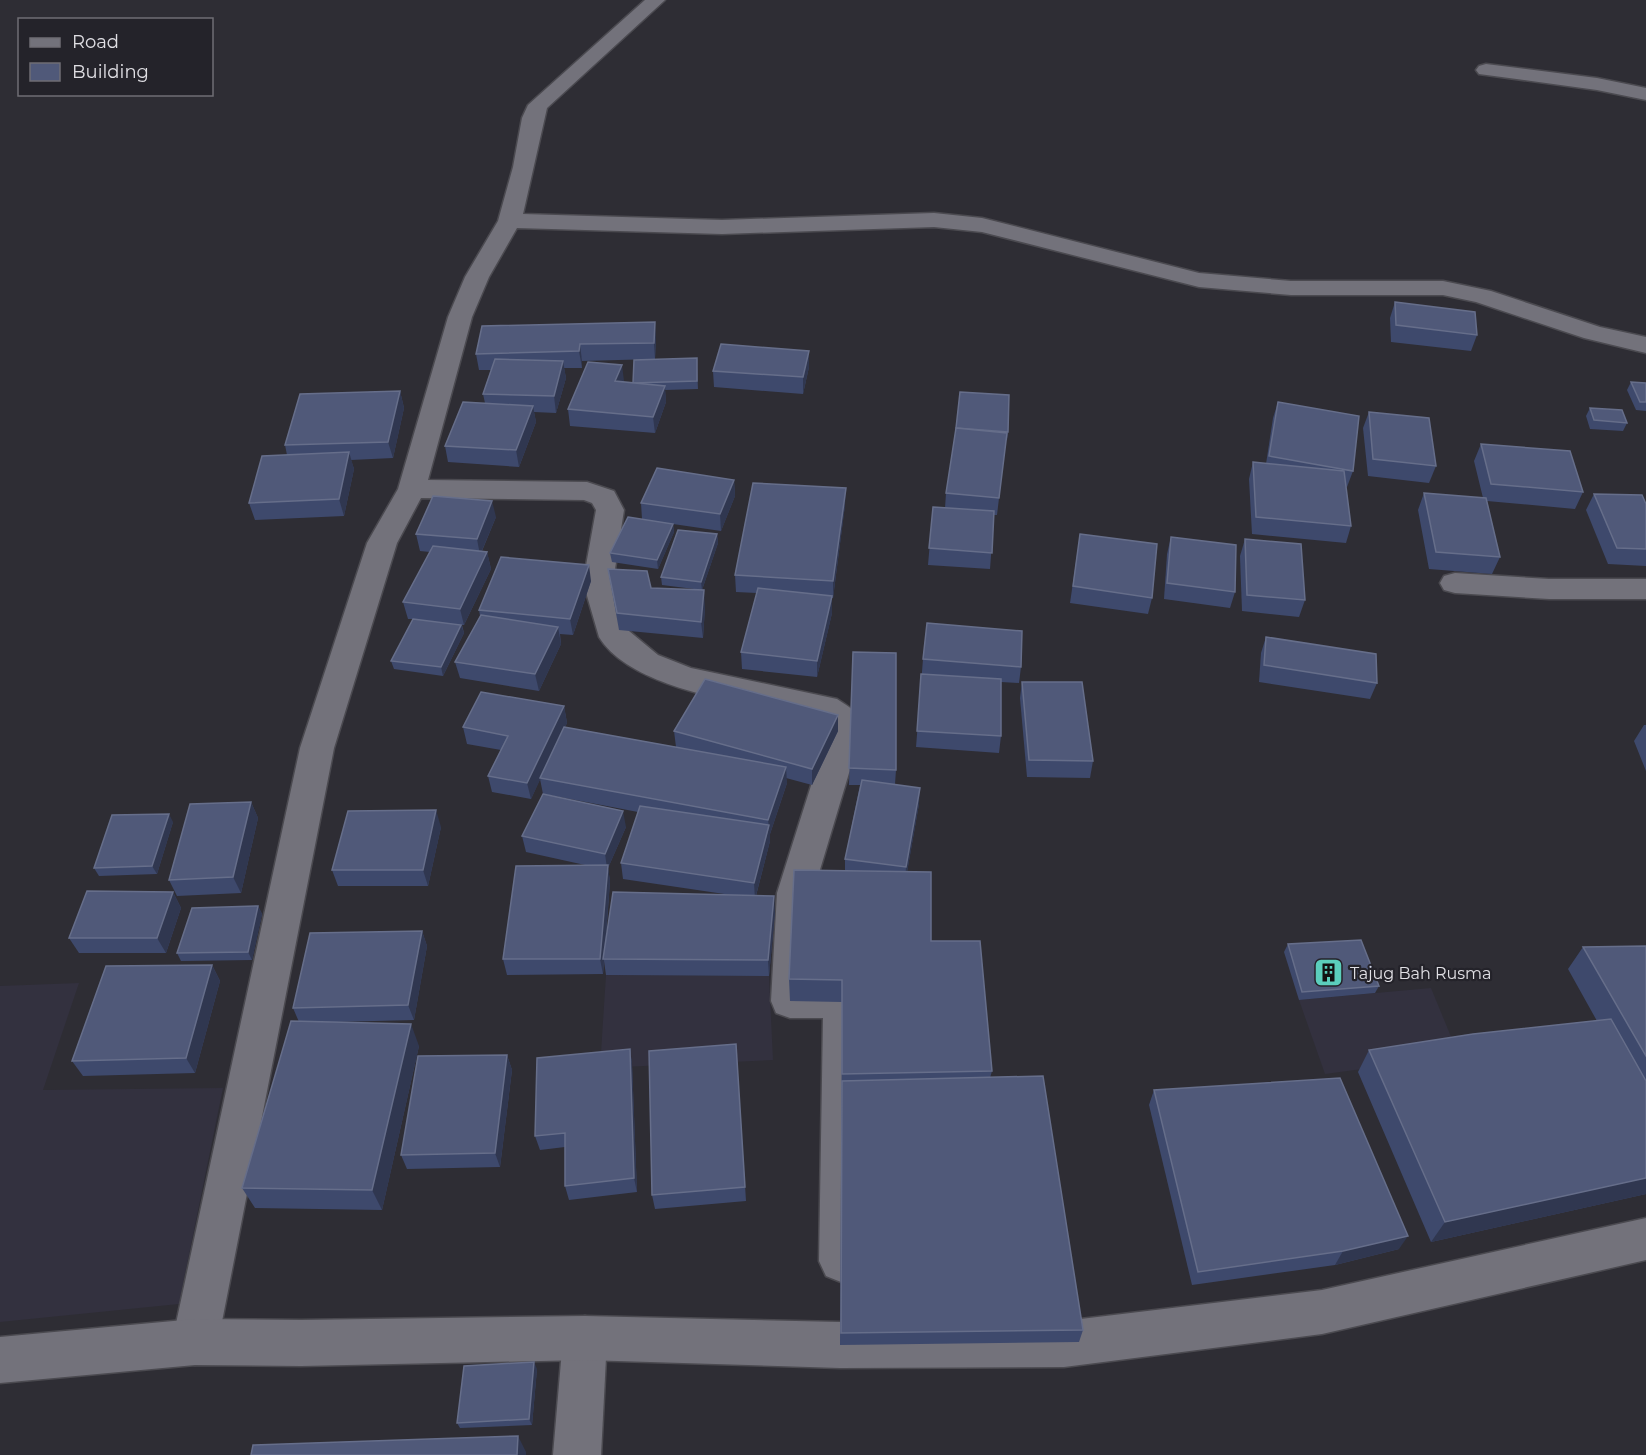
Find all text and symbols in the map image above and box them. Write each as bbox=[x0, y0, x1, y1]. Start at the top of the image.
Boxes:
legend bbox=[18, 18, 213, 96]
text: Road bbox=[72, 31, 119, 53]
text: Building bbox=[72, 61, 149, 83]
building icon: Tajug Bah Rusma bbox=[1313, 957, 1345, 989]
place label: Tajug Bah Rusma bbox=[1350, 964, 1492, 983]

